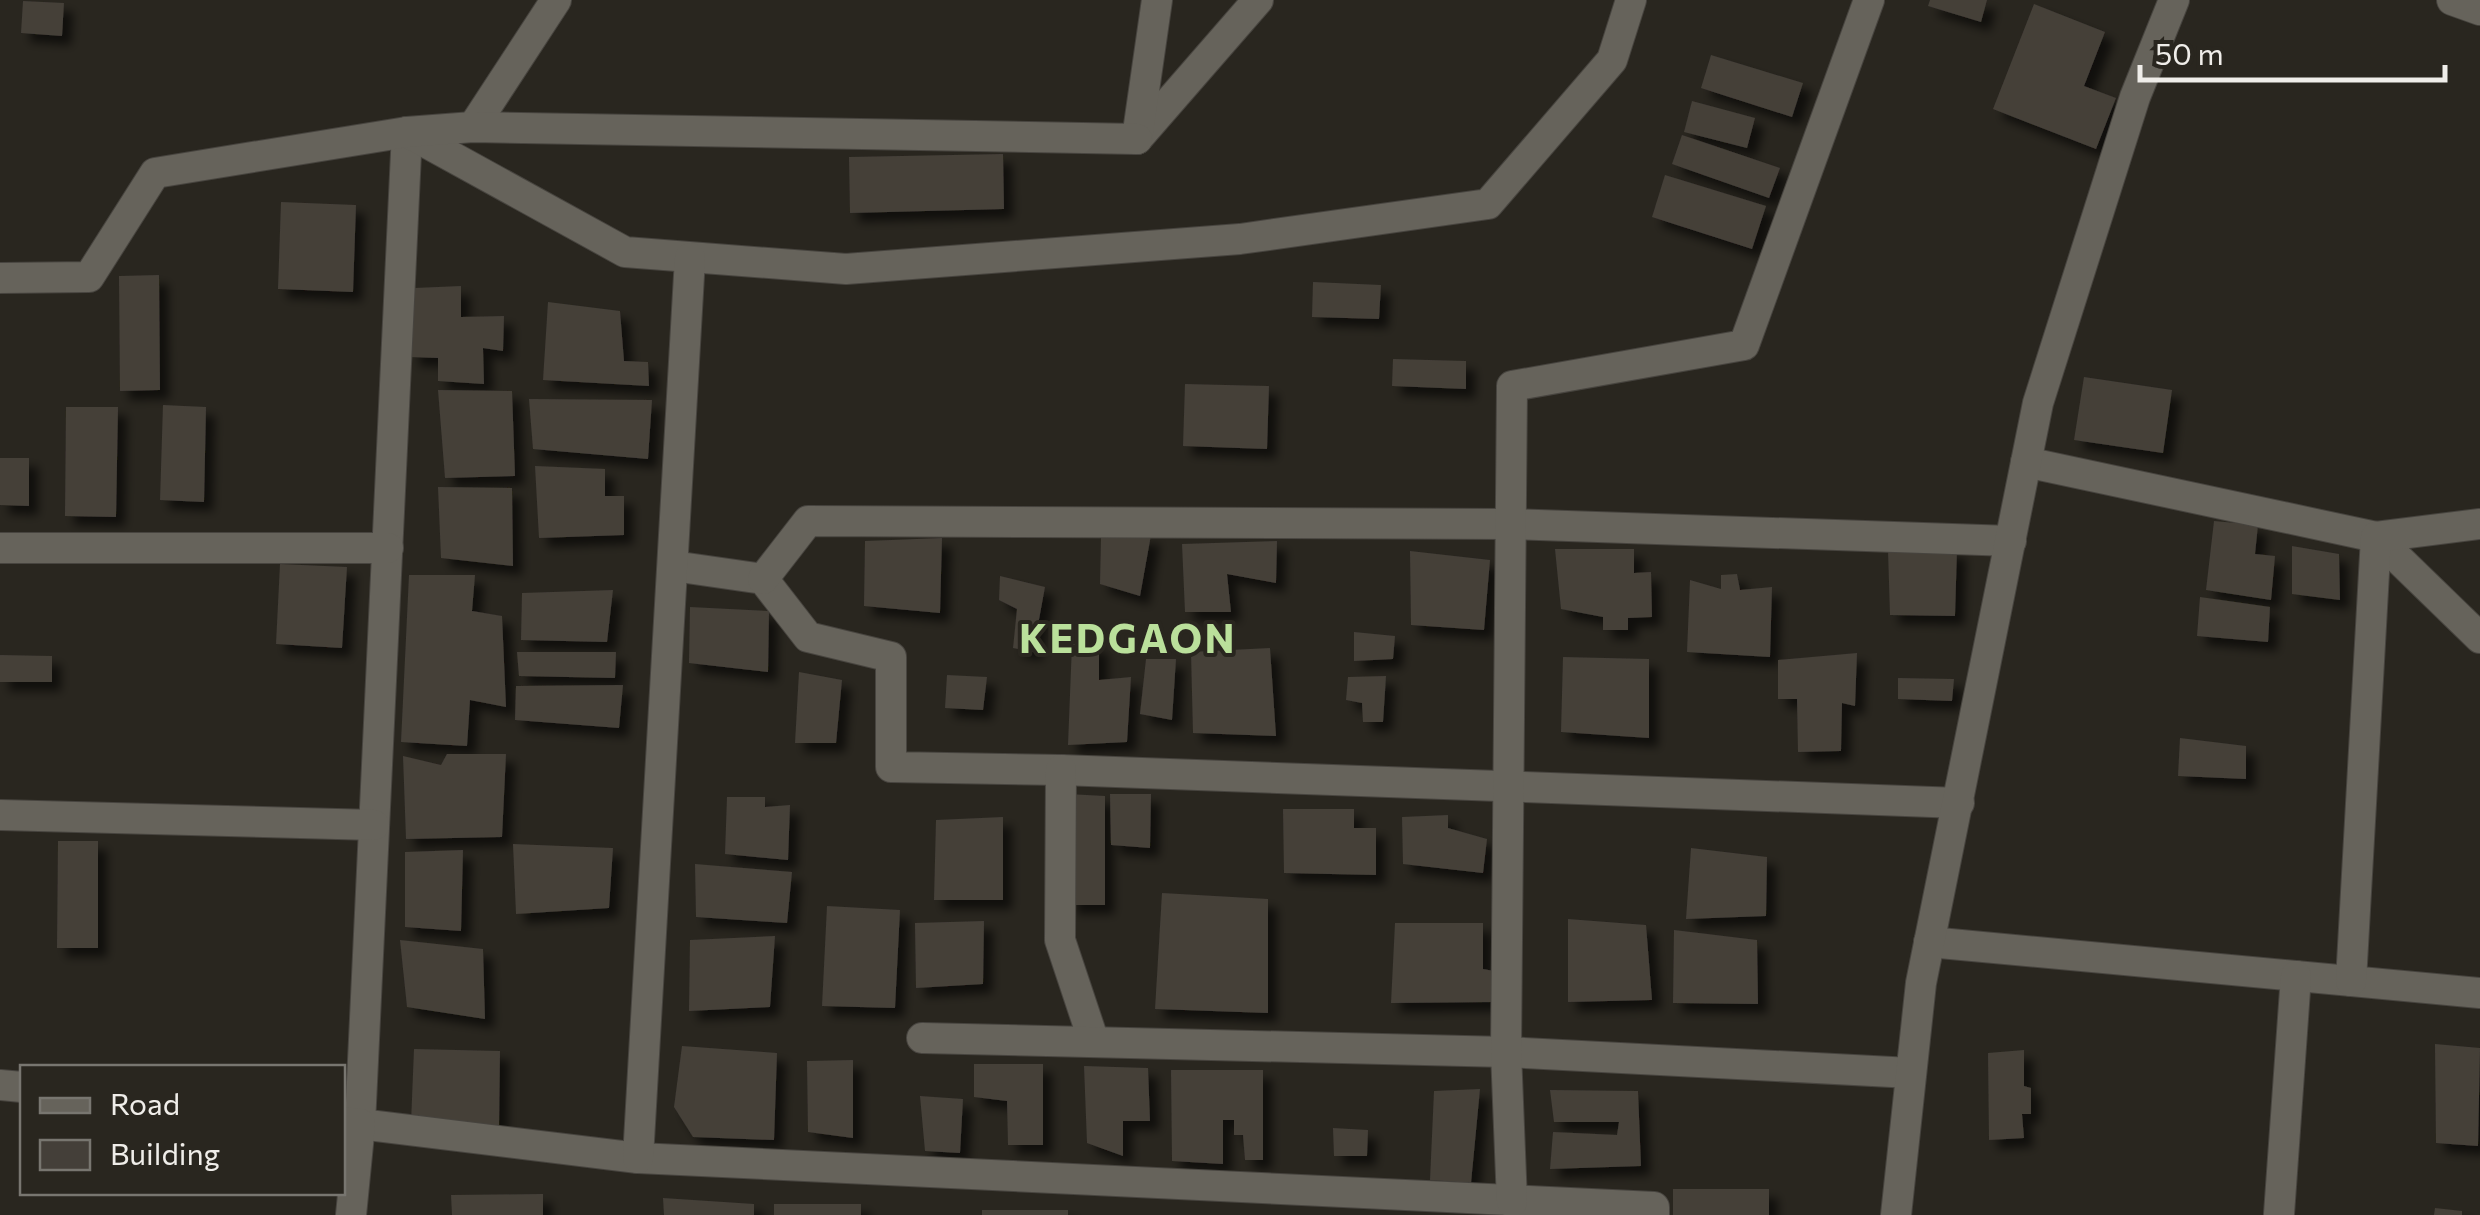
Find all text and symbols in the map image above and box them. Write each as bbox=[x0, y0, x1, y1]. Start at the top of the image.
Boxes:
scale bar bbox=[2140, 20, 2445, 82]
text: 50 m bbox=[2155, 34, 2224, 71]
district label: KEDGAON bbox=[1019, 612, 1237, 661]
legend bbox=[20, 1065, 345, 1195]
text: Road bbox=[110, 1084, 180, 1121]
text: Building bbox=[110, 1134, 220, 1171]

